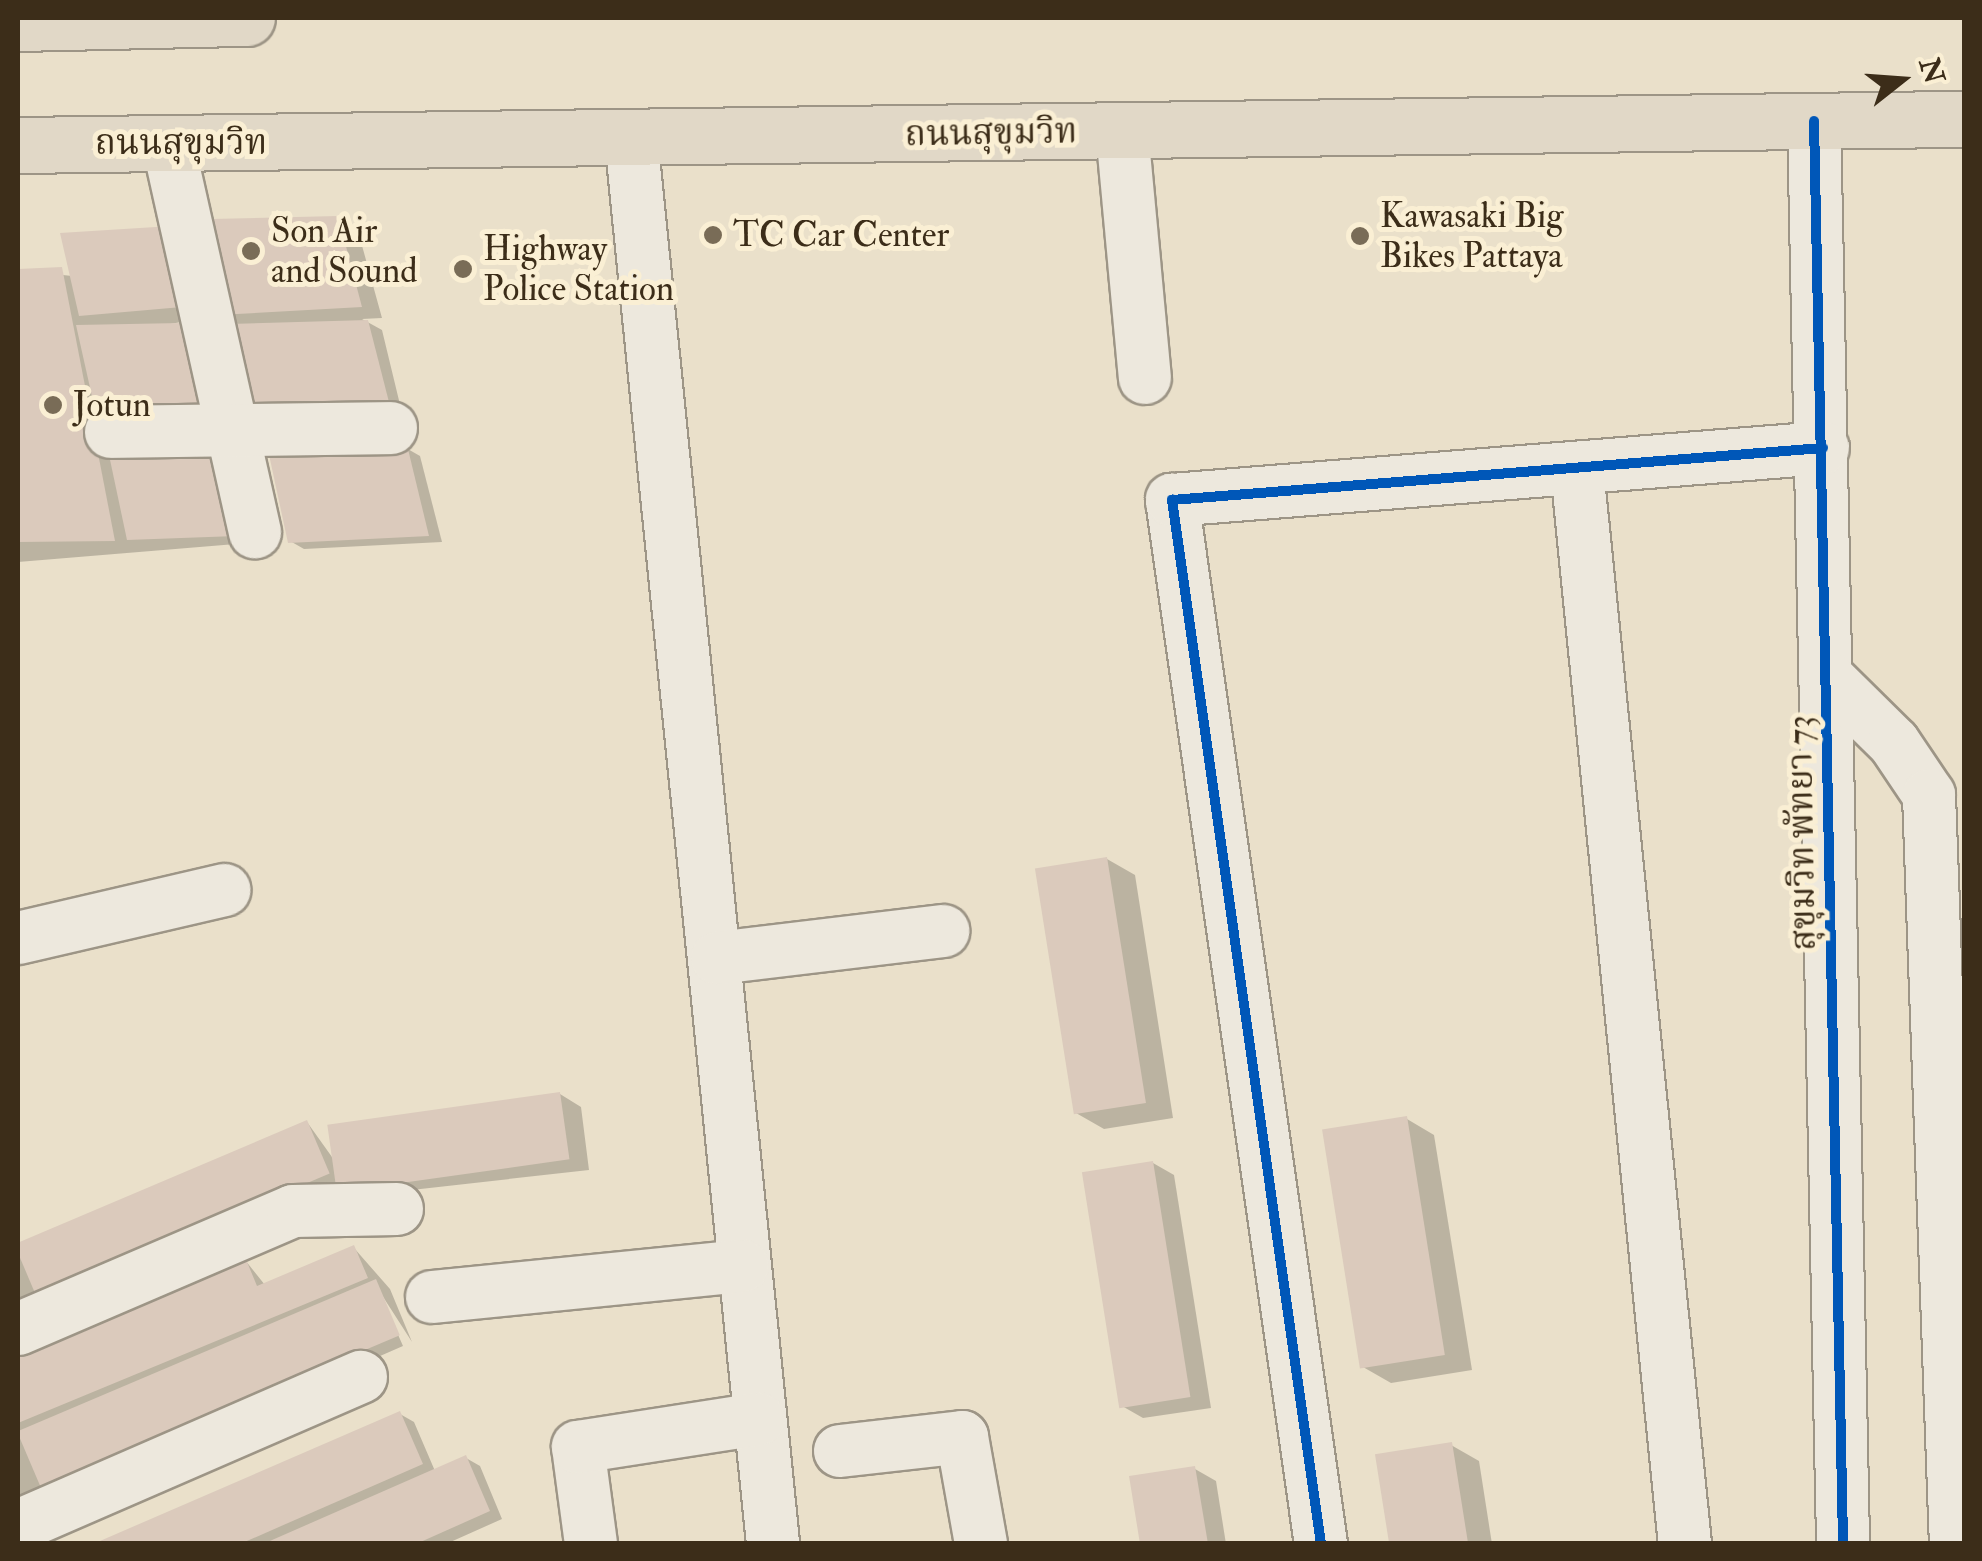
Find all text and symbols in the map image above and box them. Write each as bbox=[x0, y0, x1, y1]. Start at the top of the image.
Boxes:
north arrow bbox=[1852, 30, 1952, 130]
text: N bbox=[1911, 54, 1952, 88]
street label: ถนนสุขุมวิท bbox=[904, 110, 1078, 156]
street label: ถนนสุขุมวิท bbox=[95, 122, 267, 164]
place label: Kawasaki Big Bikes Pattaya bbox=[1380, 195, 1563, 277]
place label: Son Air and Sound bbox=[271, 210, 418, 292]
place label: TC Car Center bbox=[733, 214, 949, 256]
marker: TC Car Center bbox=[702, 224, 724, 246]
marker: Kawasaki Big Bikes Pattaya bbox=[1349, 225, 1371, 247]
place label: Highway Police Station bbox=[483, 228, 674, 310]
marker: Son Air and Sound bbox=[240, 240, 262, 262]
marker: Highway Police Station bbox=[452, 258, 474, 280]
place label: Jotun bbox=[73, 384, 151, 426]
marker: Jotun bbox=[42, 394, 64, 416]
street label: สุขุมวิท พัทยา 73 bbox=[1779, 715, 1825, 951]

